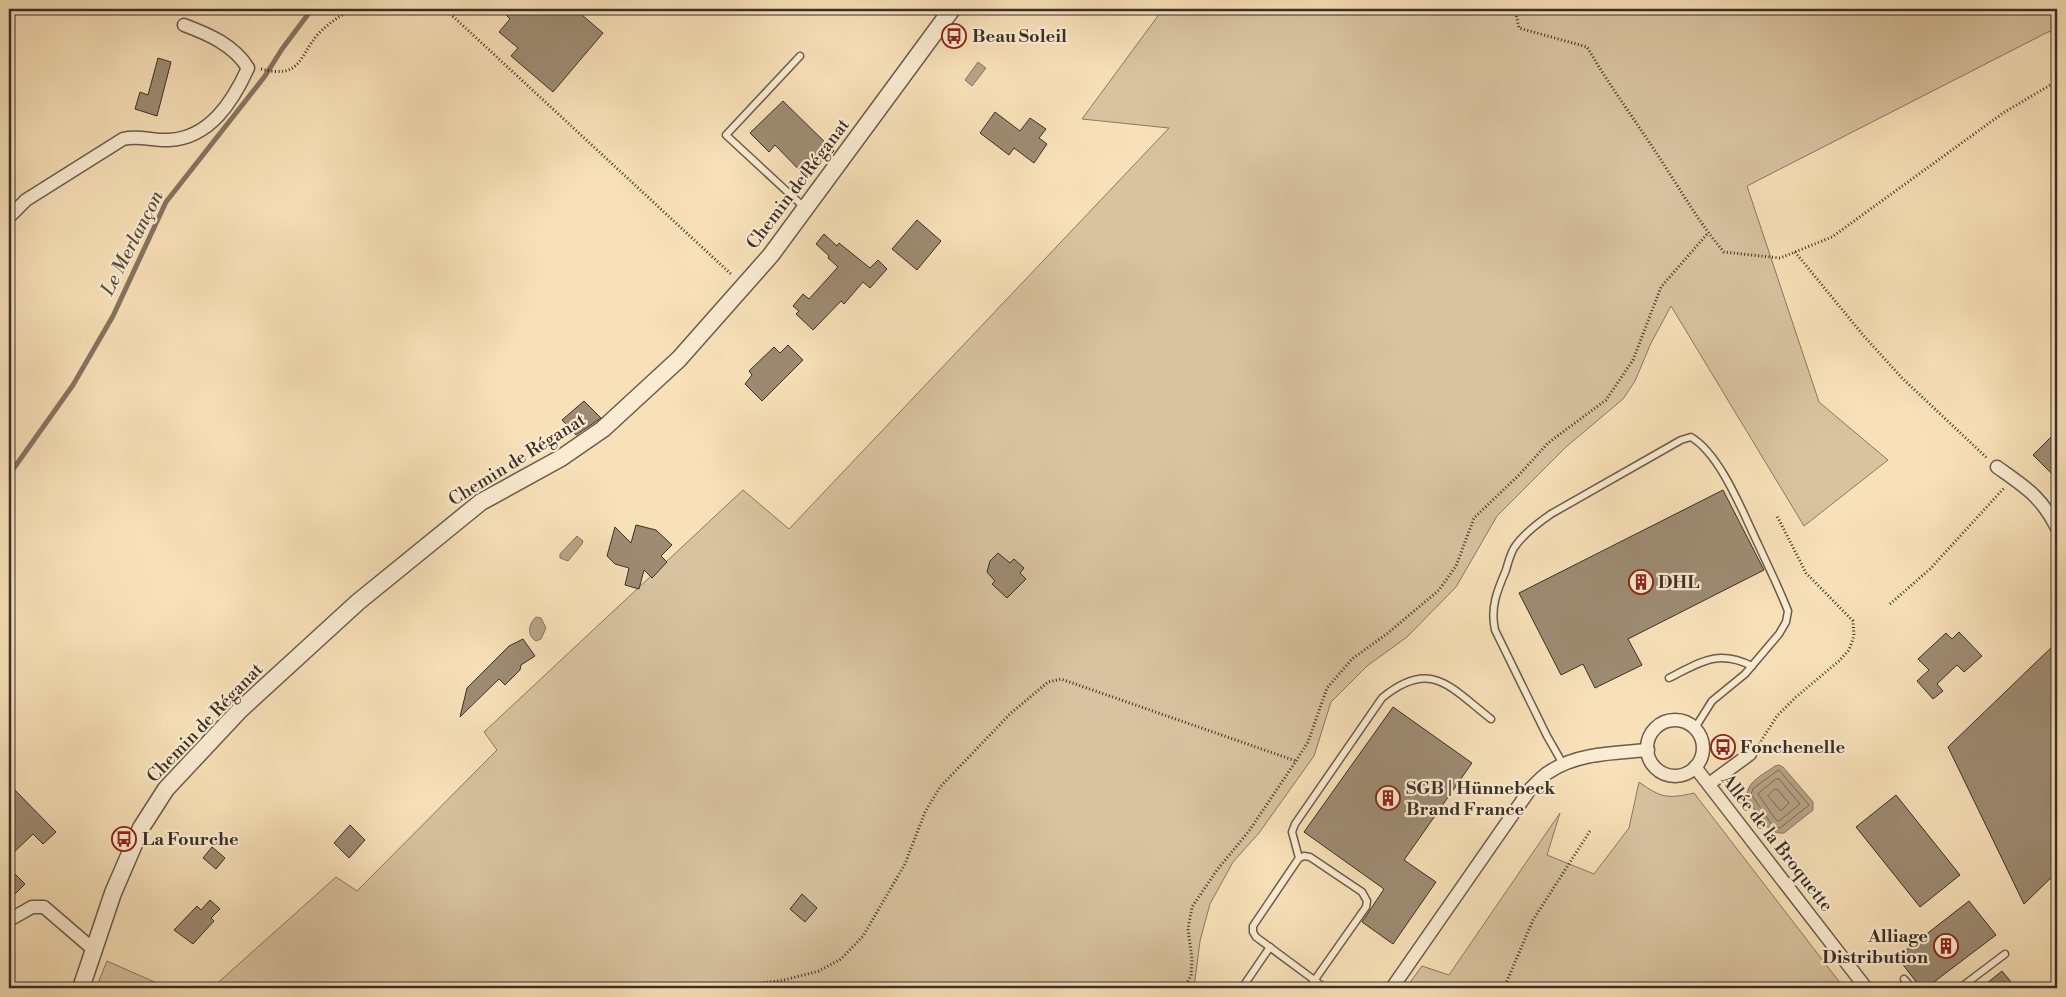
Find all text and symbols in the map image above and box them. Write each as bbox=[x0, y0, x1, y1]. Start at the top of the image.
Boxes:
bus stop icon: Beau Soleil bbox=[941, 23, 967, 49]
place label: Beau Soleil bbox=[972, 25, 1067, 48]
street label: Chemin de Réganat bbox=[741, 114, 855, 254]
water label: Le Merlançon bbox=[95, 186, 169, 300]
street label: Chemin de Réganat bbox=[444, 408, 590, 511]
building icon: DHL bbox=[1628, 569, 1654, 595]
place label: DHL bbox=[1658, 571, 1700, 594]
street label: Chemin de Réganat bbox=[142, 658, 268, 788]
bus stop icon: Fonchenelle bbox=[1710, 734, 1736, 760]
place label: Fonchenelle bbox=[1740, 736, 1845, 759]
street label: Allée de la Broquette bbox=[1715, 769, 1838, 916]
place label: SGB | Hünnebeck Brand France bbox=[1406, 777, 1556, 821]
building icon: SGB | Hünnebeck Brand France bbox=[1375, 785, 1401, 811]
bus stop icon: La Fourche bbox=[111, 826, 137, 852]
place label: La Fourche bbox=[142, 828, 239, 851]
place label: Alliage Distribution bbox=[1822, 925, 1928, 969]
building icon: Alliage Distribution bbox=[1933, 933, 1959, 959]

